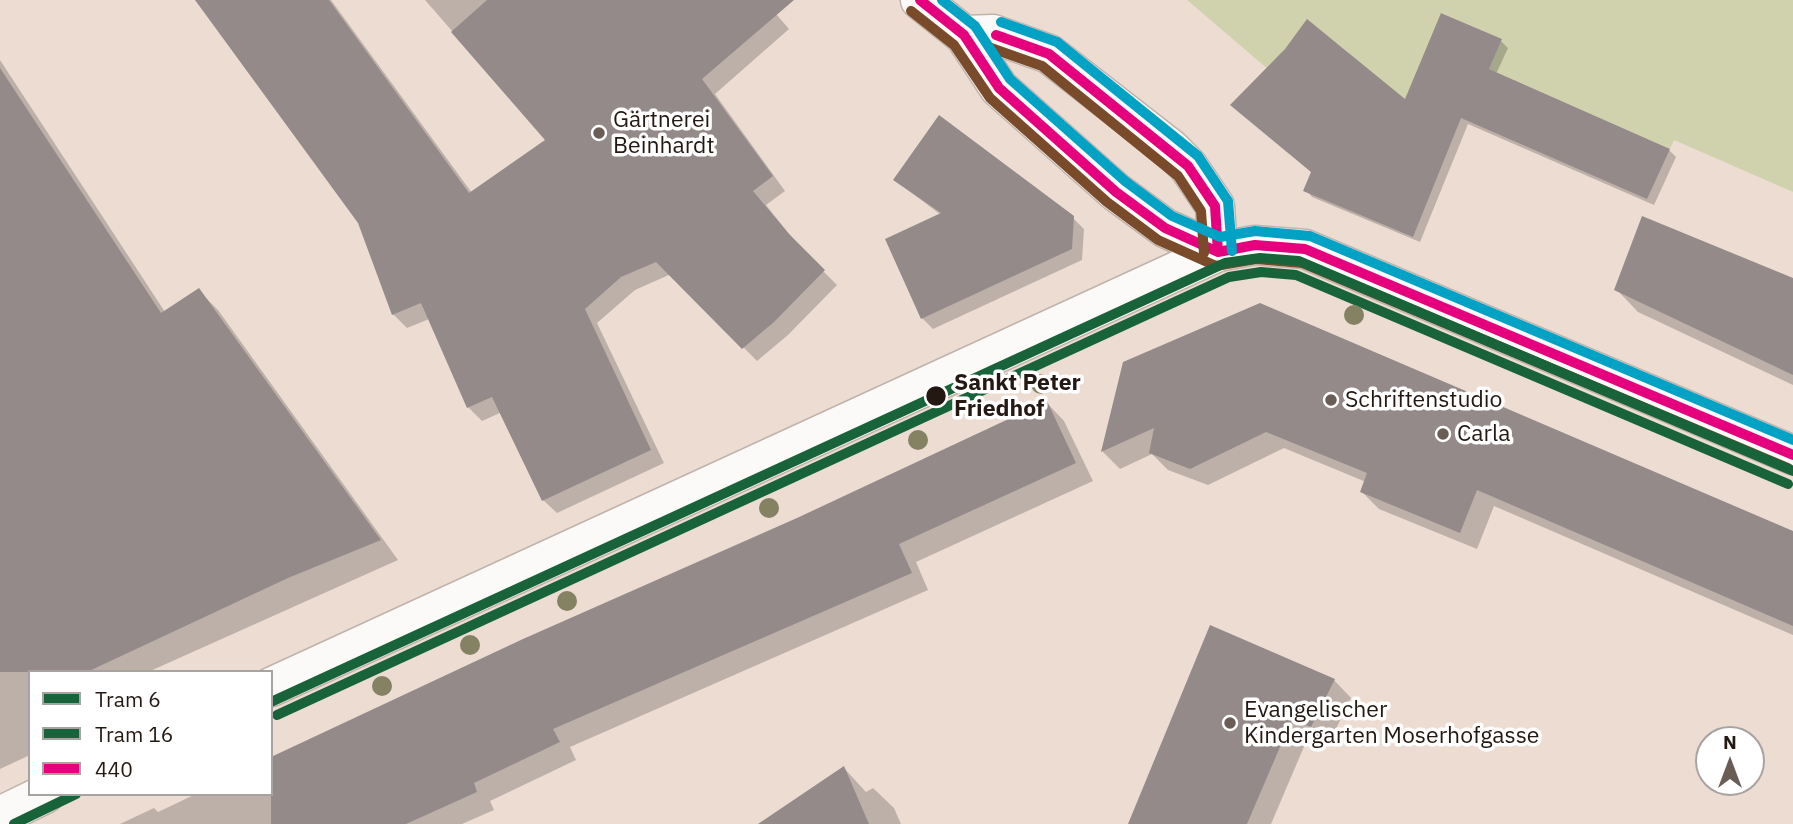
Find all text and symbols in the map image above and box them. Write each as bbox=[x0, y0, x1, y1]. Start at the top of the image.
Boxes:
place label: Gärtnerei Beinhardt bbox=[613, 106, 715, 160]
marker: Gärtnerei Beinhardt bbox=[591, 125, 607, 141]
place label: Sankt Peter Friedhof bbox=[954, 369, 1081, 423]
marker: Sankt Peter Friedhof bbox=[924, 384, 948, 408]
place label: Schriftenstudio bbox=[1345, 386, 1502, 414]
marker: Schriftenstudio bbox=[1323, 392, 1339, 408]
place label: Carla bbox=[1457, 420, 1511, 448]
marker: Carla bbox=[1435, 426, 1451, 442]
legend bbox=[28, 670, 273, 796]
text: Tram 6 bbox=[95, 685, 161, 713]
place label: Evangelischer Kindergarten Moserhofgasse bbox=[1244, 696, 1539, 750]
marker: Evangelischer Kindergarten Moserhofgasse bbox=[1222, 715, 1238, 731]
text: Tram 16 bbox=[95, 720, 173, 748]
north arrow bbox=[1695, 726, 1765, 796]
text: N bbox=[1723, 730, 1737, 754]
text: 440 bbox=[95, 755, 133, 783]

